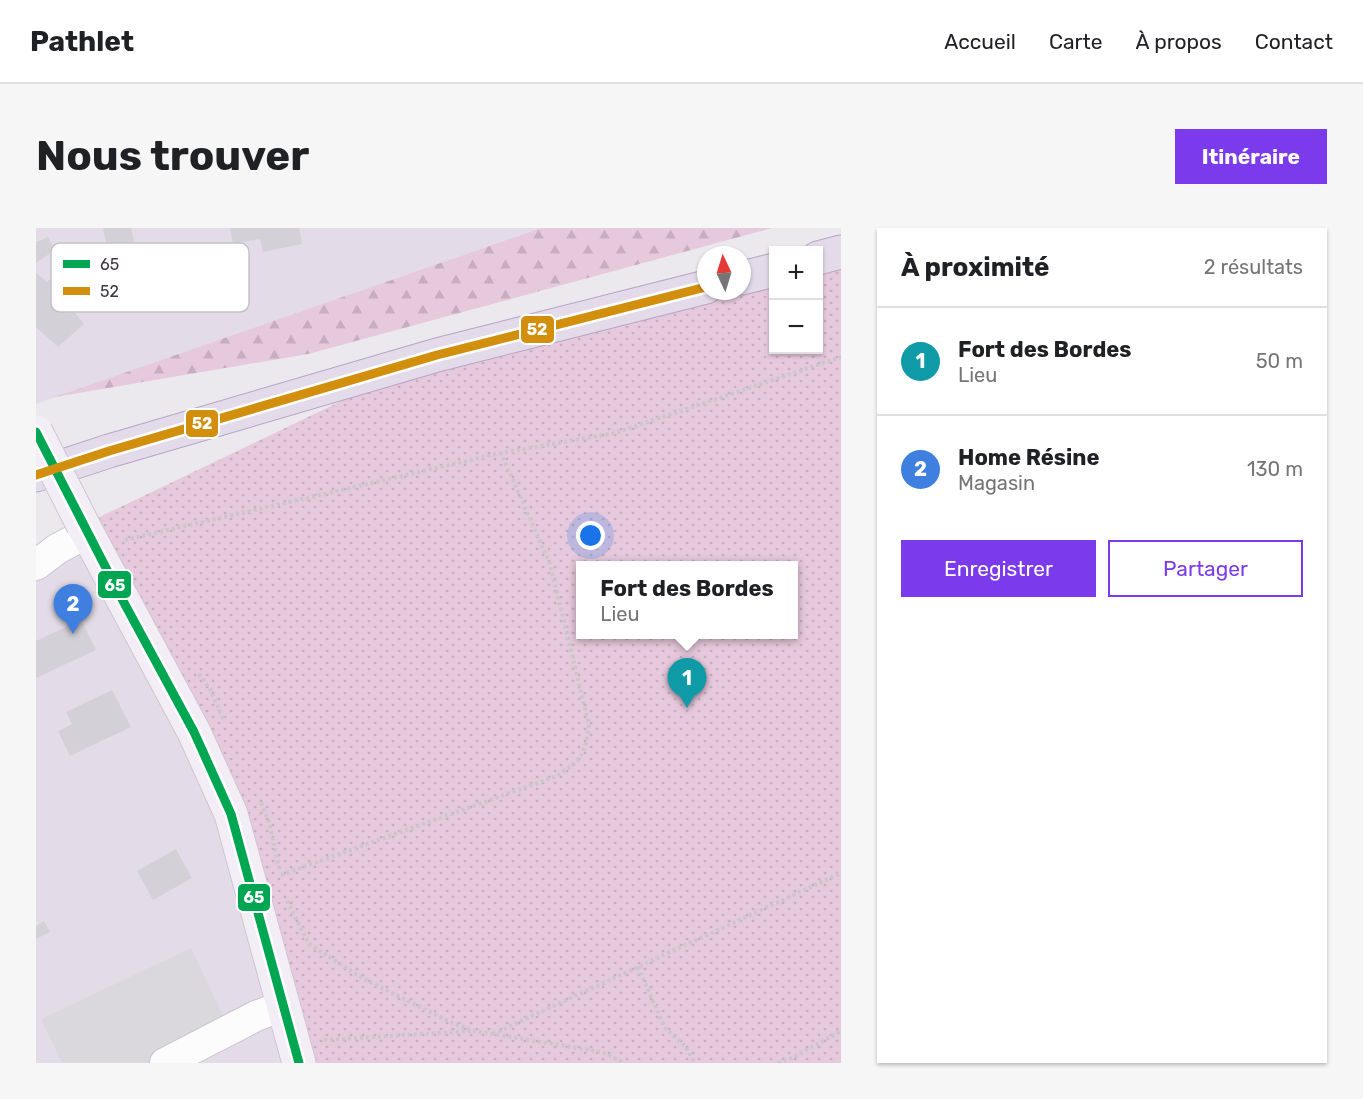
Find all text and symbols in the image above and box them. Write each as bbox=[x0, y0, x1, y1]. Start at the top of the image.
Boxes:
text: Pathlet bbox=[30, 25, 134, 58]
text: Accueil bbox=[944, 29, 1016, 54]
text: Carte bbox=[1049, 29, 1102, 54]
text: À propos bbox=[1135, 29, 1222, 54]
text: Contact bbox=[1255, 29, 1333, 54]
button: Itinéraire bbox=[1175, 129, 1327, 184]
text: Nous trouver bbox=[36, 131, 309, 181]
legend bbox=[51, 243, 249, 312]
north arrow bbox=[697, 246, 751, 300]
map controls bbox=[769, 246, 823, 354]
button: + bbox=[769, 246, 823, 300]
text: À proximité bbox=[901, 252, 1050, 283]
text: 65 bbox=[100, 255, 119, 274]
text: 2 résultats bbox=[1204, 255, 1303, 279]
text: 52 bbox=[100, 282, 119, 301]
button: − bbox=[769, 300, 823, 354]
line badge: 52 bbox=[520, 315, 555, 344]
text: 52 bbox=[527, 320, 547, 339]
text: Fort des Bordes bbox=[958, 336, 1132, 363]
text: 1 bbox=[916, 349, 925, 373]
text: 50 m bbox=[1256, 349, 1303, 373]
text: Lieu bbox=[958, 363, 997, 387]
line badge: 52 bbox=[185, 409, 219, 438]
text: 52 bbox=[192, 414, 212, 433]
text: Home Résine bbox=[958, 444, 1100, 471]
text: 2 bbox=[914, 457, 927, 481]
text: 130 m bbox=[1247, 457, 1303, 481]
text: Magasin bbox=[958, 471, 1035, 495]
your location bbox=[576, 521, 605, 550]
button: Enregistrer bbox=[901, 540, 1096, 597]
button: Partager bbox=[1108, 540, 1303, 597]
popup bbox=[576, 561, 798, 639]
line badge: 65 bbox=[97, 570, 132, 599]
text: Fort des Bordes bbox=[600, 575, 774, 602]
text: 65 bbox=[105, 576, 125, 595]
pin: 2 bbox=[54, 584, 93, 634]
text: Lieu bbox=[600, 602, 640, 626]
pin: 1 bbox=[668, 658, 706, 708]
line badge: 65 bbox=[237, 883, 271, 912]
text: 65 bbox=[244, 888, 264, 907]

